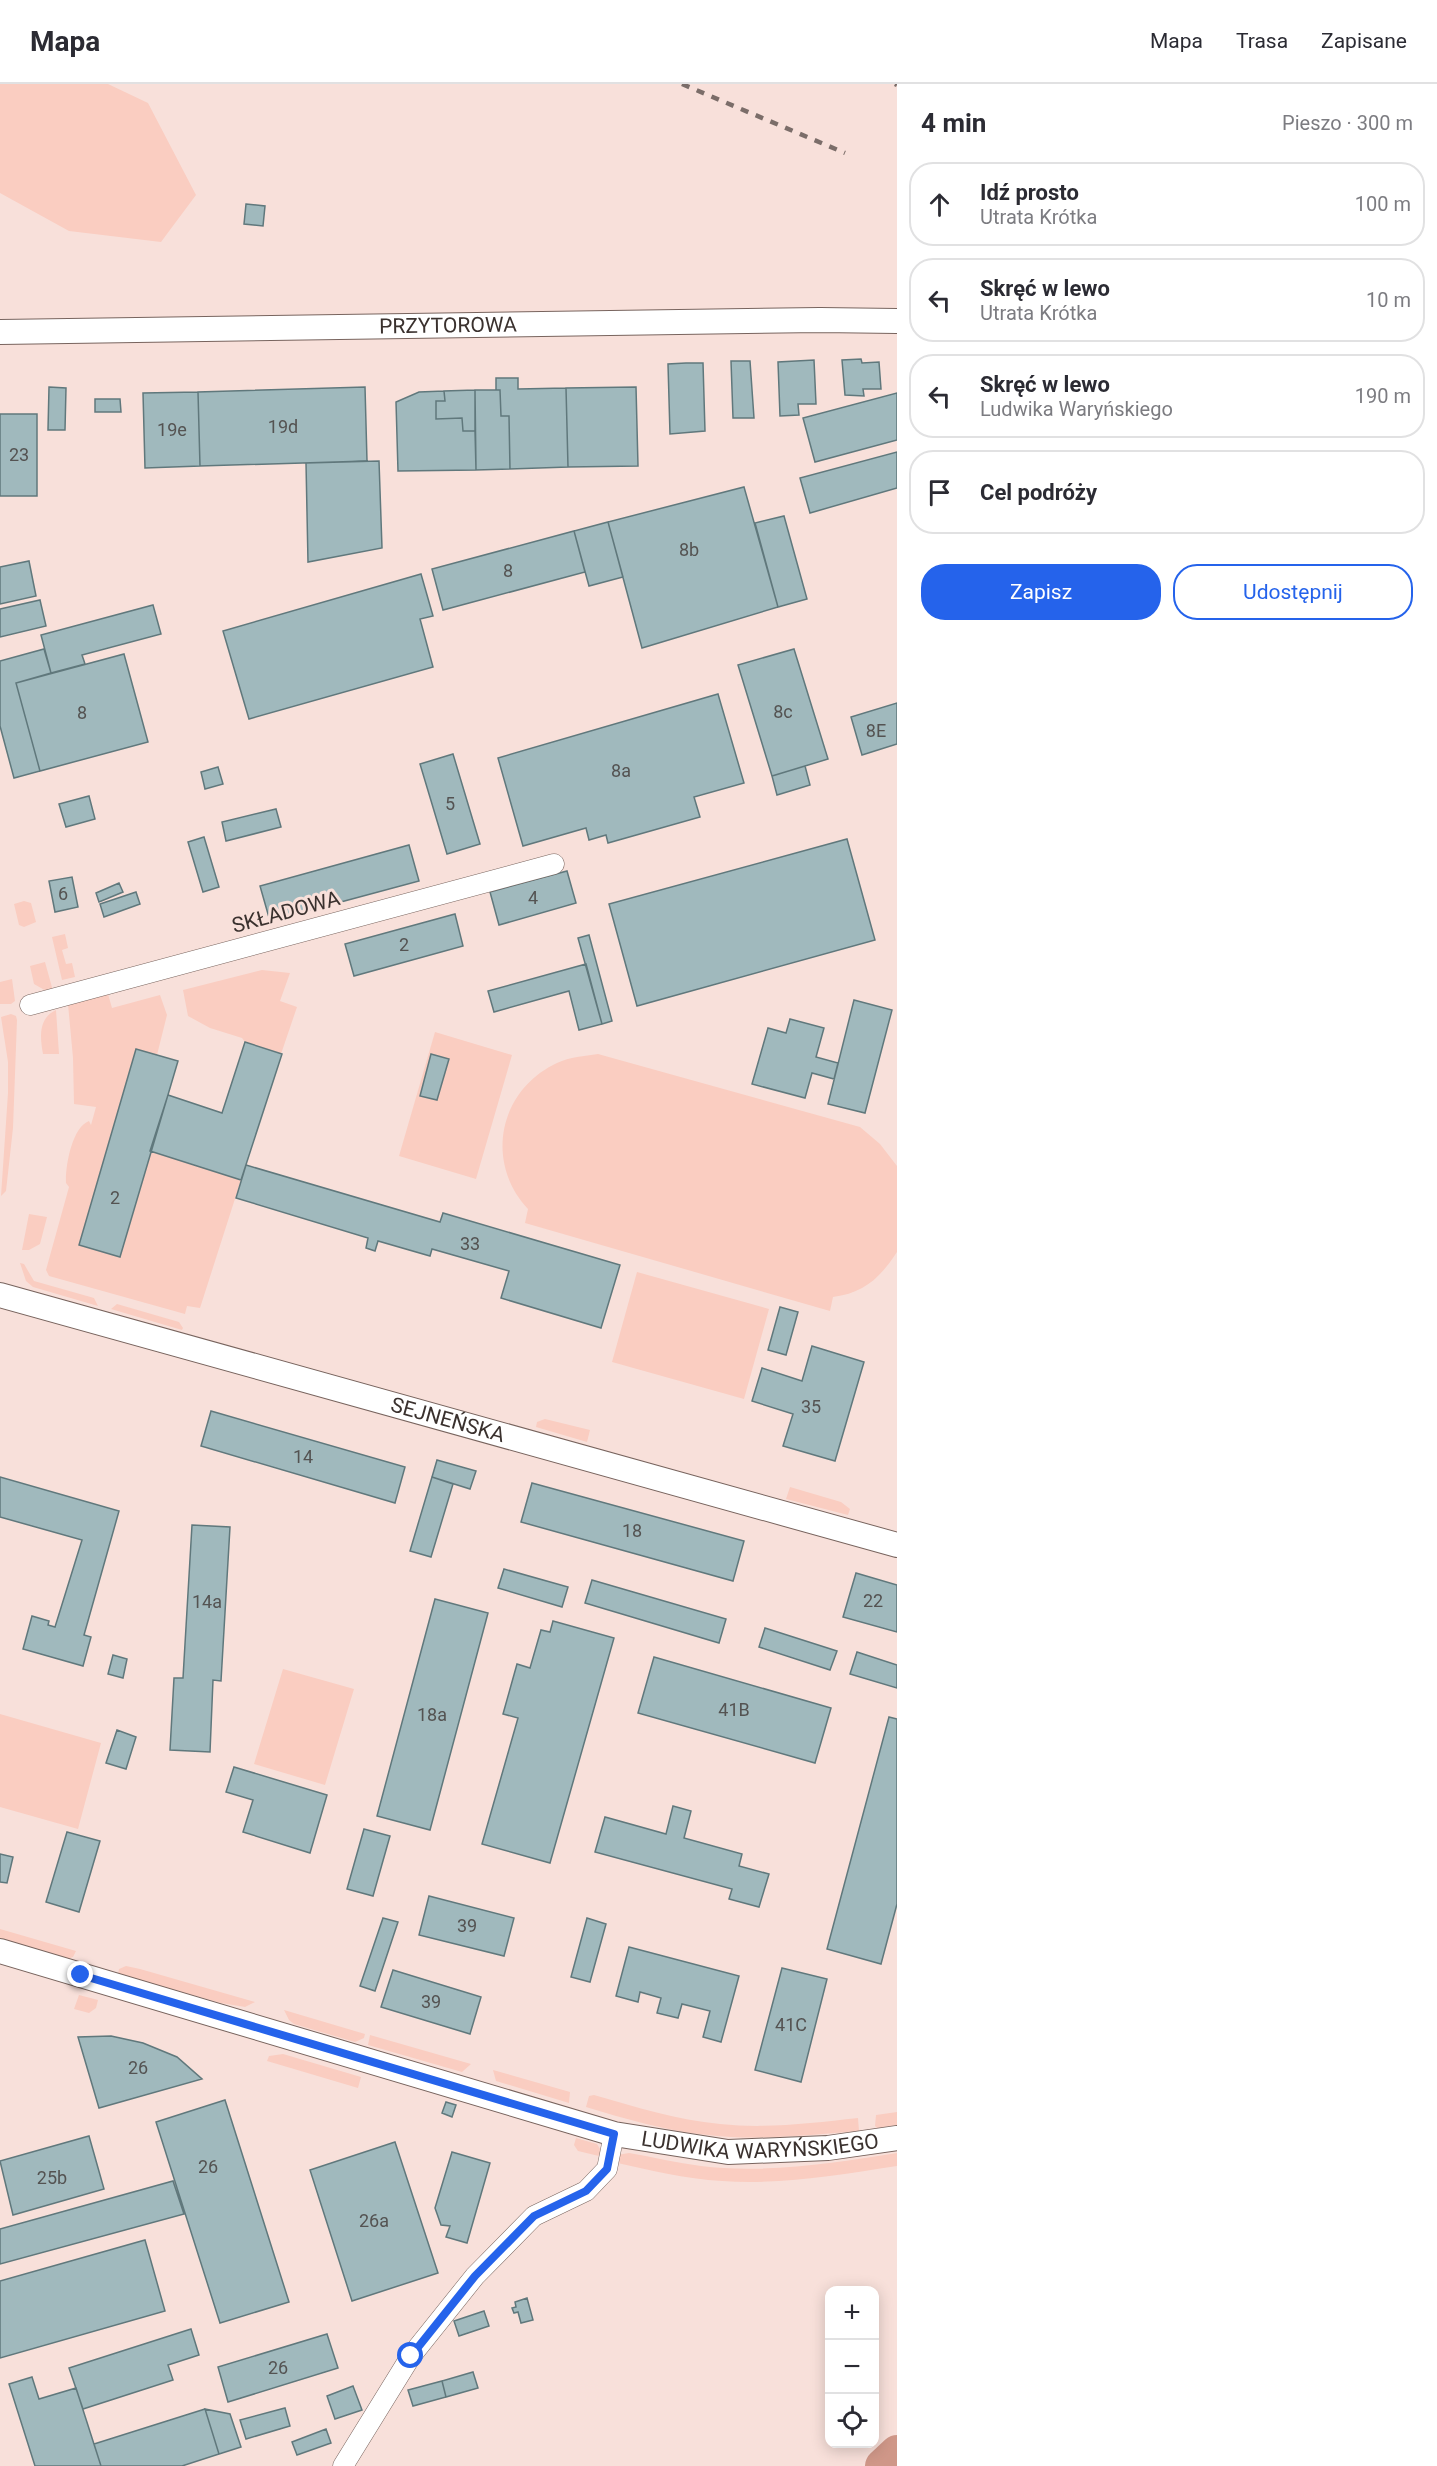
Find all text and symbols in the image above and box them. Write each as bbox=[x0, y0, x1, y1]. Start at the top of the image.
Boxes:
text: Mapa bbox=[30, 25, 100, 58]
text: Mapa bbox=[1150, 29, 1203, 53]
text: Trasa bbox=[1236, 29, 1288, 53]
text: Zapisane bbox=[1321, 29, 1407, 53]
text: 4 min bbox=[921, 108, 986, 138]
text: Pieszo · 300 m bbox=[1282, 111, 1413, 135]
text: Idź prosto bbox=[980, 180, 1079, 205]
icon: ahead bbox=[923, 188, 956, 221]
text: 100 m bbox=[1355, 192, 1411, 216]
text: Utrata Krótka bbox=[980, 205, 1097, 229]
text: Skręć w lewo bbox=[980, 276, 1110, 301]
icon: left bbox=[923, 284, 956, 317]
text: 10 m bbox=[1366, 288, 1411, 312]
text: Utrata Krótka bbox=[980, 301, 1097, 325]
street label: PRZYTOROWA bbox=[379, 312, 517, 338]
text: Skręć w lewo bbox=[980, 372, 1110, 397]
icon: left bbox=[923, 380, 956, 413]
text: 190 m bbox=[1355, 384, 1411, 408]
text: Ludwika Waryńskiego bbox=[980, 397, 1173, 421]
house number: 19d bbox=[268, 416, 298, 437]
house number: 19e bbox=[157, 419, 187, 440]
house number: 23 bbox=[9, 444, 29, 465]
icon: arrive bbox=[923, 476, 956, 509]
text: Cel podróży bbox=[980, 480, 1097, 505]
house number: 8b bbox=[679, 539, 699, 560]
house number: 8 bbox=[503, 560, 513, 581]
button: Zapisz bbox=[921, 564, 1161, 620]
button: Udostępnij bbox=[1173, 564, 1413, 620]
house number: 8c bbox=[773, 701, 793, 722]
house number: 8 bbox=[77, 702, 87, 723]
house number: 8E bbox=[866, 720, 886, 741]
house number: 8a bbox=[611, 760, 631, 781]
house number: 5 bbox=[445, 793, 455, 814]
house number: 6 bbox=[58, 883, 68, 904]
street label: SKŁADOWA bbox=[229, 886, 343, 938]
house number: 4 bbox=[528, 887, 538, 908]
house number: 2 bbox=[399, 934, 409, 955]
house number: 2 bbox=[110, 1187, 120, 1208]
house number: 33 bbox=[460, 1233, 480, 1254]
street label: SEJNEŃSKA bbox=[388, 1393, 508, 1447]
house number: 35 bbox=[801, 1396, 821, 1417]
house number: 14 bbox=[293, 1446, 313, 1467]
house number: 18 bbox=[622, 1520, 642, 1541]
house number: 22 bbox=[863, 1590, 883, 1611]
house number: 14a bbox=[192, 1591, 222, 1612]
house number: 41B bbox=[718, 1699, 750, 1720]
house number: 18a bbox=[417, 1704, 447, 1725]
house number: 39 bbox=[457, 1915, 477, 1936]
route end bbox=[67, 1961, 93, 1987]
house number: 39 bbox=[421, 1991, 441, 2012]
house number: 41C bbox=[775, 2014, 807, 2035]
house number: 26 bbox=[128, 2057, 148, 2078]
street label: LUDWIKA WARYŃSKIEGO bbox=[640, 2127, 880, 2164]
house number: 26 bbox=[198, 2156, 218, 2177]
house number: 25b bbox=[37, 2167, 67, 2188]
house number: 26a bbox=[359, 2210, 389, 2231]
map controls bbox=[825, 2286, 879, 2448]
button: + bbox=[825, 2286, 879, 2340]
button: − bbox=[825, 2340, 879, 2394]
route start bbox=[397, 2342, 423, 2368]
house number: 26 bbox=[268, 2357, 288, 2378]
button: locate bbox=[825, 2394, 879, 2448]

